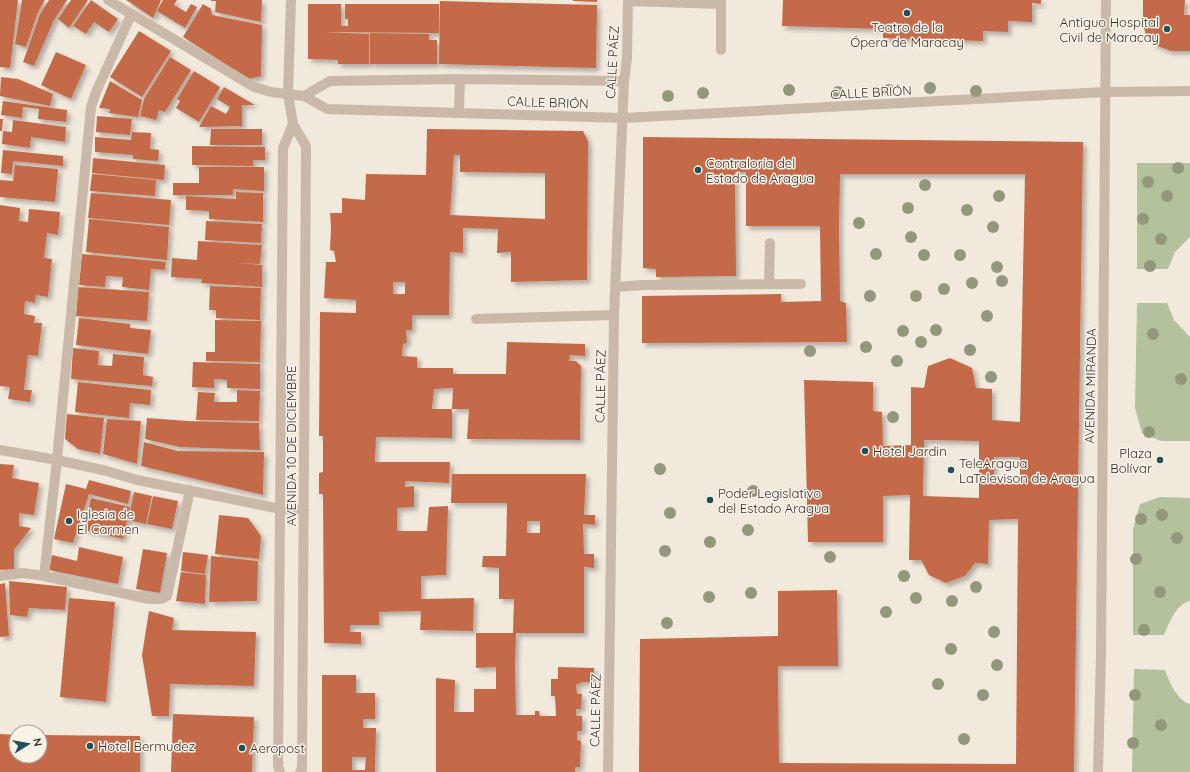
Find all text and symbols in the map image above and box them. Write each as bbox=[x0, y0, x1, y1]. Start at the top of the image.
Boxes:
marker: Teatro de la Ópera de Maracay bbox=[902, 8, 912, 18]
place label: Antiguo Hospital Civil de Maracay bbox=[1059, 14, 1159, 45]
place label: Teatro de la Ópera de Maracay bbox=[850, 19, 964, 50]
marker: Antiguo Hospital Civil de Maracay bbox=[1162, 24, 1172, 34]
street label: CALLE PÁEZ bbox=[602, 25, 622, 99]
street label: CALLE BRIÓN bbox=[830, 82, 912, 102]
street label: CALLE BRIÓN bbox=[507, 93, 589, 111]
place label: Contraloría del Estado de Aragua bbox=[706, 155, 814, 186]
marker: Contraloría del Estado de Aragua bbox=[693, 165, 703, 175]
street label: AVENIDA MIRANDA bbox=[1081, 328, 1099, 444]
street label: CALLE PÁEZ bbox=[591, 349, 609, 423]
street label: AVENIDA 10 DE DICIEMBRE bbox=[283, 366, 299, 526]
place label: Hotel Jardin bbox=[873, 443, 947, 459]
place label: Plaza Bolívar bbox=[1110, 445, 1152, 476]
marker: Hotel Jardin bbox=[860, 446, 870, 456]
place label: TeleAragua LaTelevison de Aragua bbox=[959, 455, 1095, 486]
marker: Plaza Bolívar bbox=[1155, 455, 1165, 465]
marker: TeleAragua LaTelevison de Aragua bbox=[946, 465, 956, 475]
place label: Poder Legislativo del Estado Aragua bbox=[718, 485, 829, 516]
marker: Poder Legislativo del Estado Aragua bbox=[705, 495, 715, 505]
place label: Iglesia de El Carmen bbox=[77, 506, 139, 537]
marker: Iglesia de El Carmen bbox=[64, 516, 74, 526]
street label: CALLE PÁEZ bbox=[586, 673, 604, 747]
north arrow bbox=[8, 724, 48, 764]
text: N bbox=[30, 737, 45, 747]
place label: Hotel Bermudez bbox=[98, 738, 195, 754]
place label: Aeropost bbox=[250, 740, 305, 756]
marker: Hotel Bermudez bbox=[85, 741, 95, 751]
marker: Aeropost bbox=[237, 743, 247, 753]

